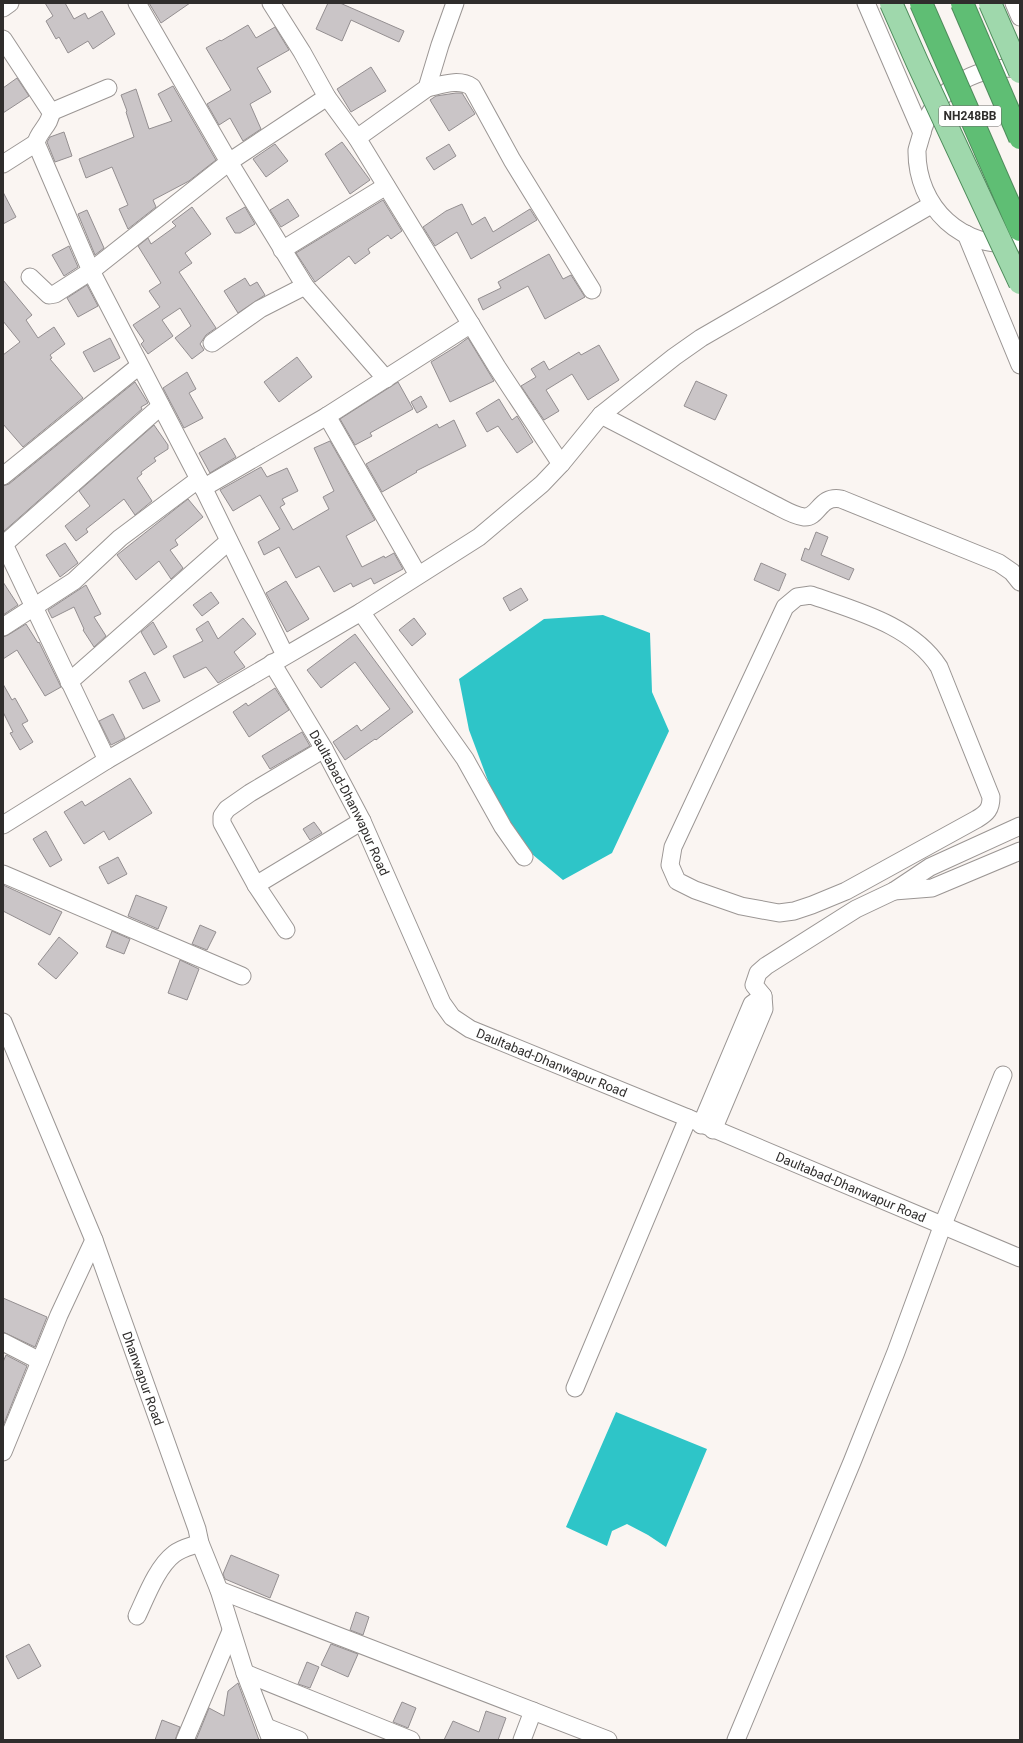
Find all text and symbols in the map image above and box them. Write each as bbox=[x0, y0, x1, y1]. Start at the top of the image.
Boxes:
road number: NH248BB bbox=[939, 106, 1001, 126]
street label: Daultabad-Dhanwapur Road bbox=[307, 727, 393, 878]
street label: Daultabad-Dhanwapur Road bbox=[474, 1025, 629, 1100]
street label: Daultabad-Dhanwapur Road bbox=[774, 1148, 928, 1225]
street label: Dhanwapur Road bbox=[120, 1329, 167, 1427]

